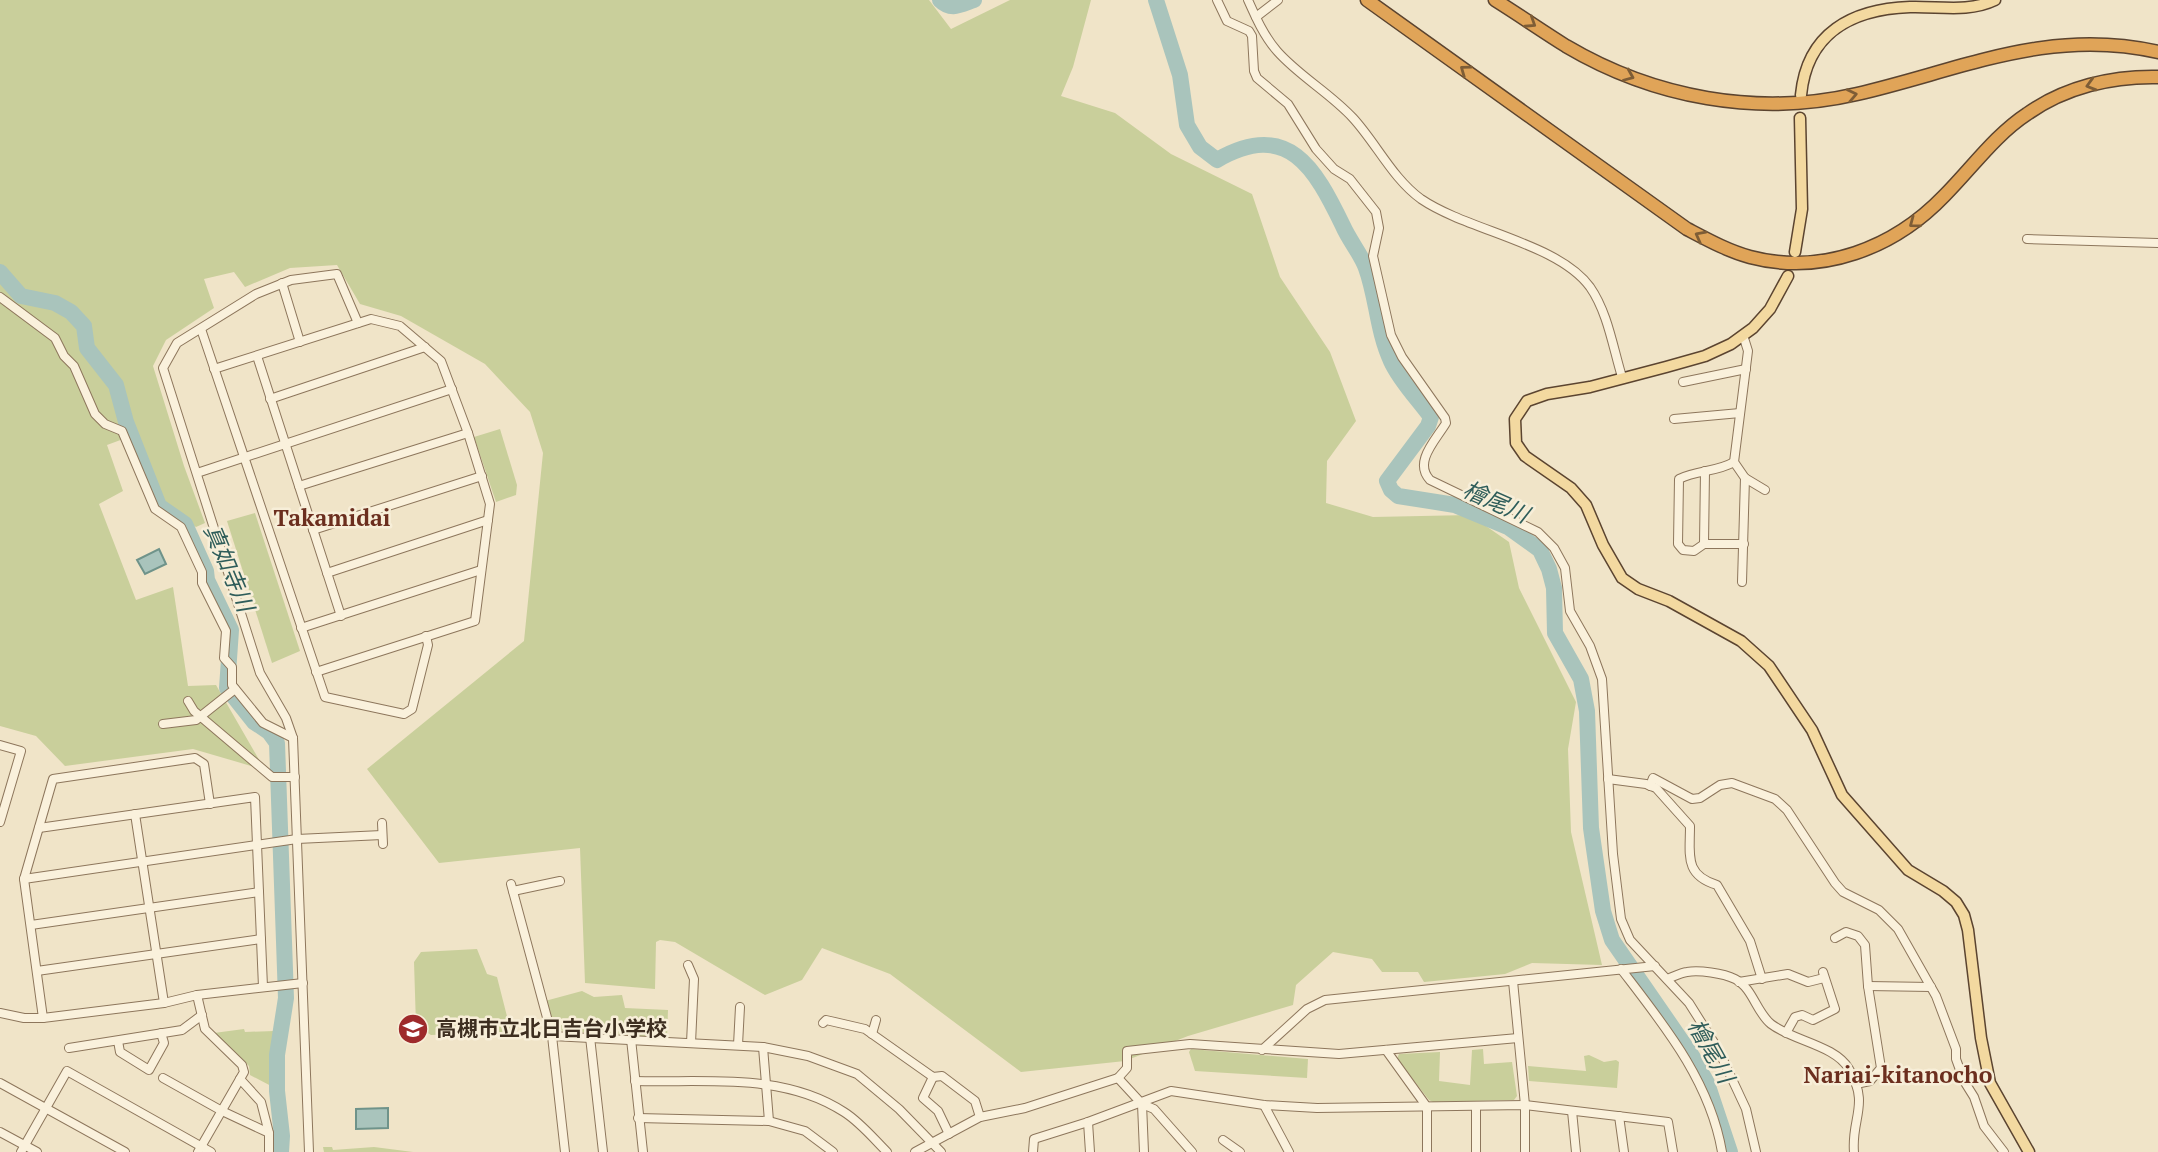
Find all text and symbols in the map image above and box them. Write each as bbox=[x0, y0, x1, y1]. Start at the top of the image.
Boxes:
one-way arrow bbox=[1524, 15, 1537, 28]
one-way arrow bbox=[1460, 66, 1473, 78]
one-way arrow bbox=[1622, 68, 1634, 82]
one-way arrow bbox=[2085, 77, 2097, 91]
one-way arrow bbox=[1846, 89, 1858, 103]
one-way arrow bbox=[1909, 214, 1922, 227]
one-way arrow bbox=[1695, 231, 1707, 244]
water label: 檜尾川 bbox=[1458, 473, 1537, 531]
district label: Takamidai bbox=[274, 502, 391, 533]
water label: 真如寺川 bbox=[197, 519, 263, 619]
school or university icon: 高槻市立北日吉台小学校 bbox=[396, 1012, 430, 1046]
water label: 檜尾川 bbox=[1681, 1013, 1743, 1091]
place label: 高槻市立北日吉台小学校 bbox=[436, 1014, 667, 1042]
district label: Nariai-kitanocho bbox=[1804, 1059, 1992, 1090]

